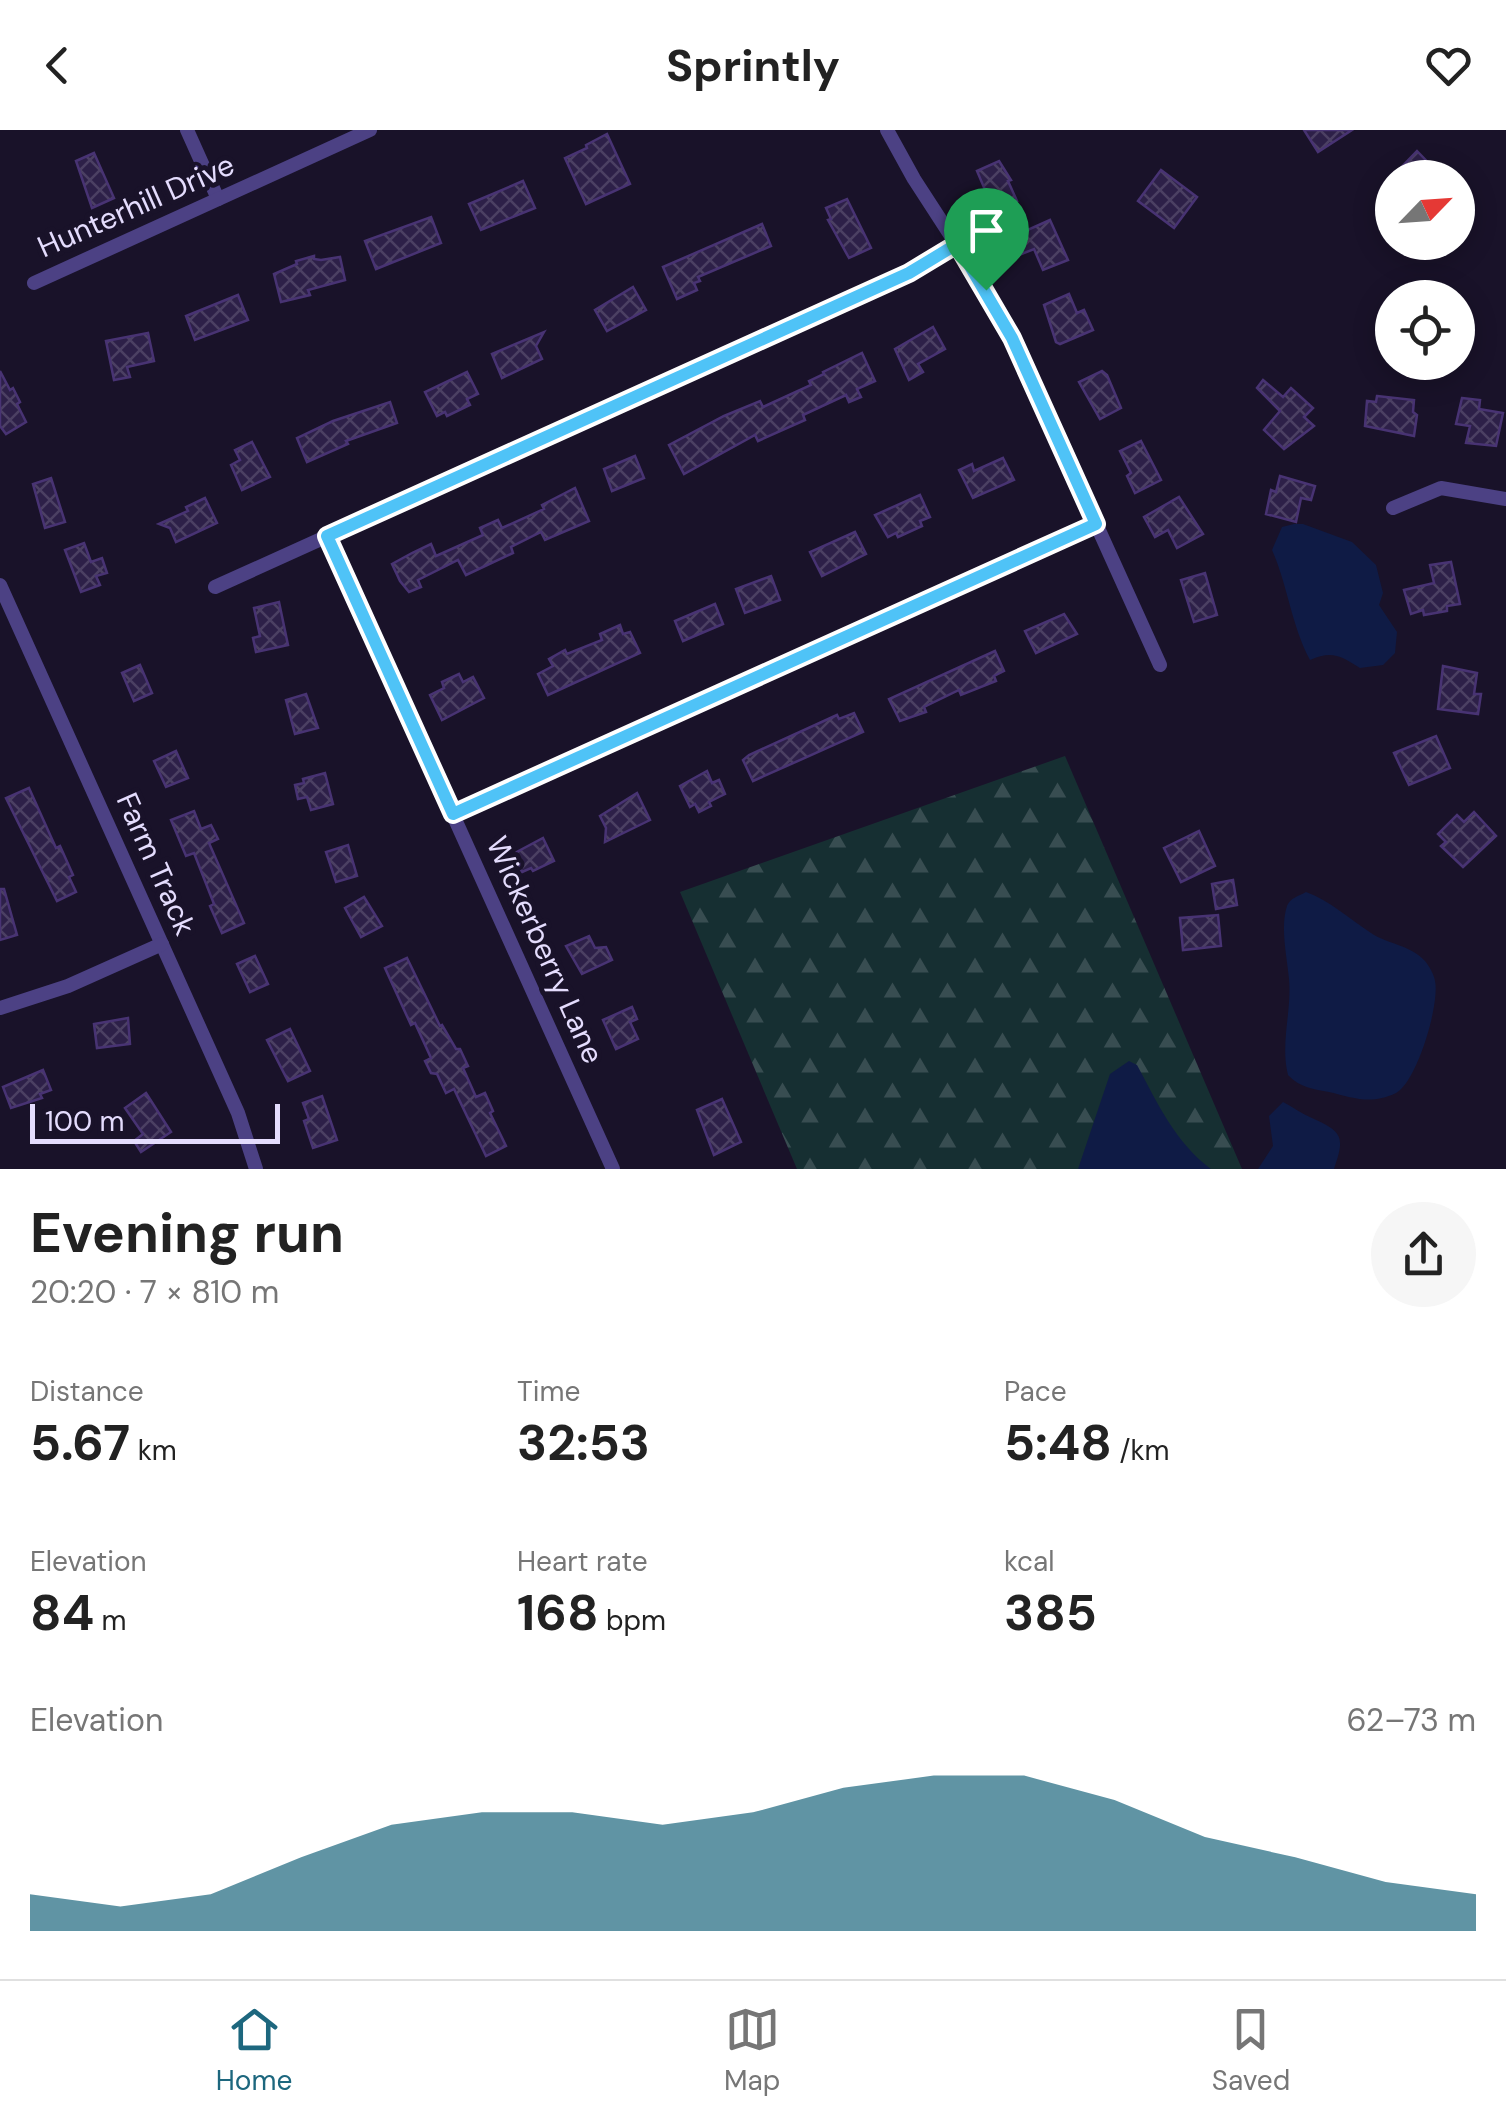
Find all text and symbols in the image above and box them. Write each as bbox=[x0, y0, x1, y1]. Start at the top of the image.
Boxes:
text: Sprintly bbox=[666, 36, 840, 95]
icon: back bbox=[30, 38, 85, 93]
icon: heart bbox=[1421, 38, 1476, 93]
street label: Hunterhill Drive bbox=[31, 145, 240, 266]
north arrow bbox=[1375, 160, 1475, 260]
map controls bbox=[1375, 160, 1475, 380]
pin bbox=[944, 188, 1029, 291]
icon: arrive bbox=[959, 203, 1014, 258]
button: locate bbox=[1375, 280, 1475, 380]
street label: Farm Track bbox=[108, 786, 205, 941]
street label: Wickerberry Lane bbox=[478, 830, 613, 1069]
scale bar bbox=[30, 1099, 280, 1144]
text: 100 m bbox=[45, 1103, 124, 1140]
text: Evening run bbox=[30, 1197, 344, 1269]
button: share bbox=[1371, 1202, 1476, 1307]
text: 20:20 · 7 × 810 m bbox=[30, 1271, 279, 1313]
text: Distance bbox=[30, 1373, 144, 1410]
text: Time bbox=[517, 1373, 580, 1410]
text: Pace bbox=[1004, 1373, 1067, 1410]
text: 5.67 bbox=[30, 1410, 130, 1476]
text: 32:53 bbox=[517, 1410, 650, 1476]
text: 5:48 bbox=[1004, 1410, 1112, 1476]
text: km bbox=[130, 1432, 177, 1469]
text: /km bbox=[1112, 1432, 1169, 1469]
text: Elevation bbox=[30, 1543, 147, 1580]
text: Heart rate bbox=[517, 1543, 648, 1580]
text: kcal bbox=[1004, 1543, 1055, 1580]
text: 84 bbox=[30, 1580, 94, 1646]
text: 168 bbox=[517, 1580, 599, 1646]
text: 385 bbox=[1004, 1580, 1097, 1646]
text: m bbox=[94, 1602, 127, 1639]
text: bpm bbox=[599, 1602, 666, 1639]
text: Elevation bbox=[30, 1699, 163, 1741]
text: 62–73 m bbox=[1347, 1699, 1476, 1741]
tab: Home bbox=[216, 2002, 292, 2099]
tab: Map bbox=[724, 2002, 780, 2099]
tab: Saved bbox=[1212, 2002, 1290, 2099]

